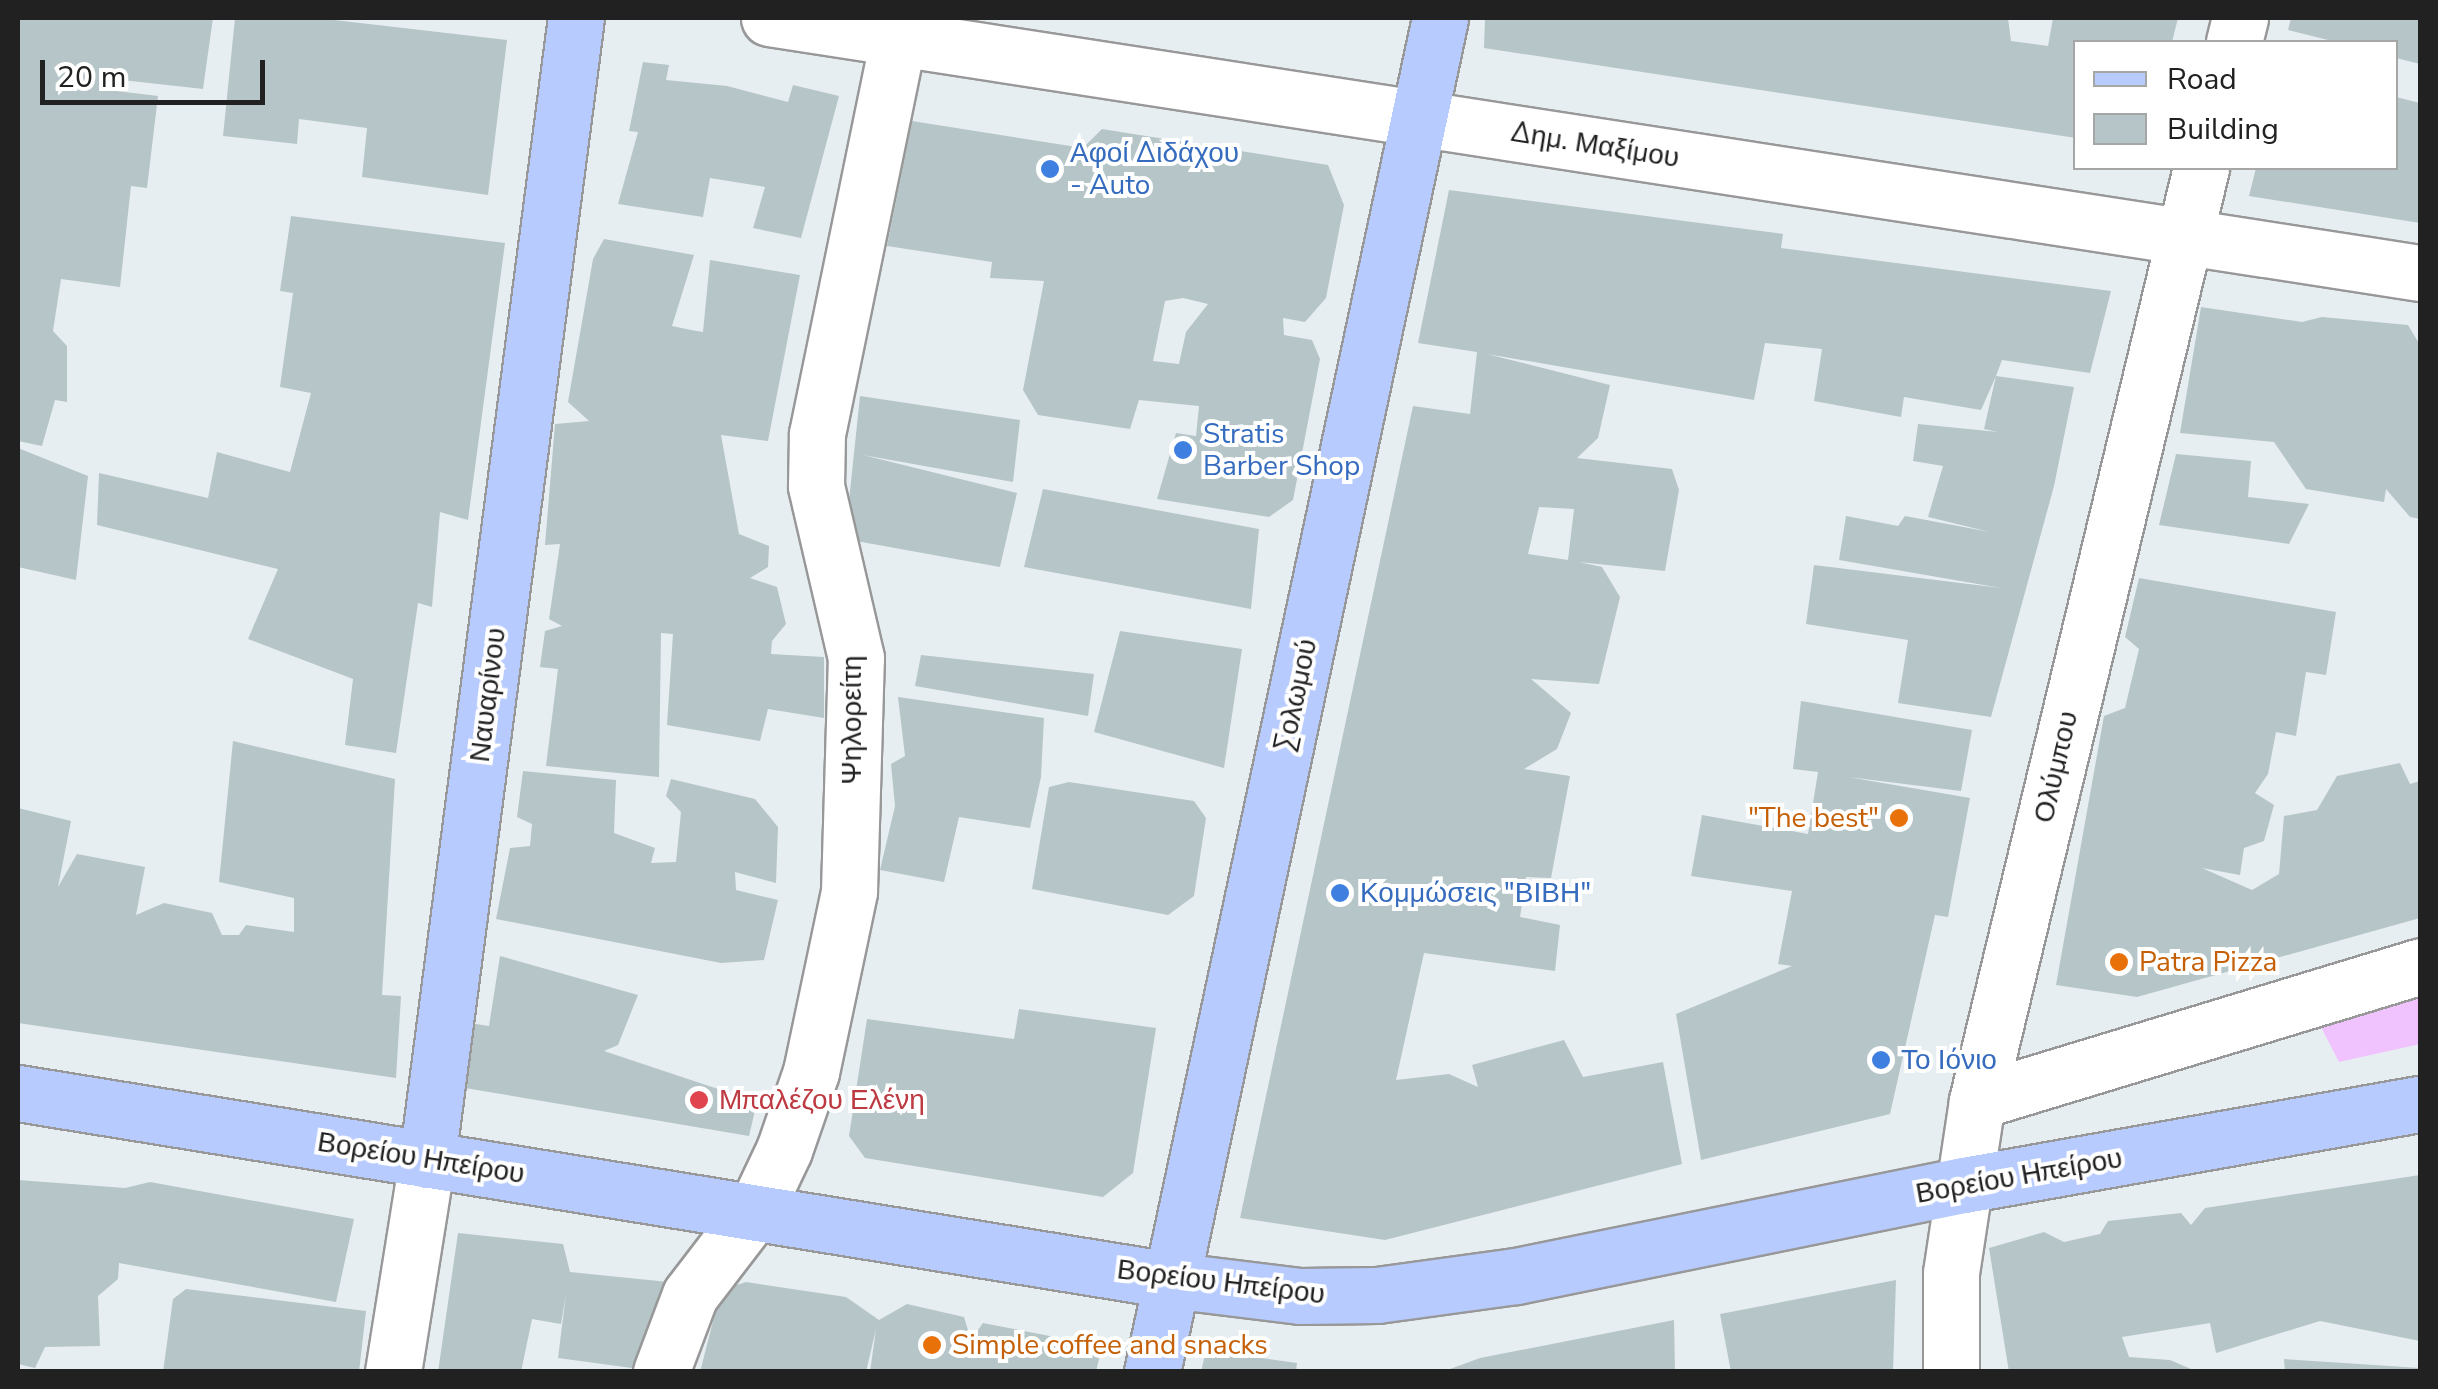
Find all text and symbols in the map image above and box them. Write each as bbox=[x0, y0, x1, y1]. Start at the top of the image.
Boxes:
scale bar bbox=[45, 40, 270, 102]
legend bbox=[2073, 40, 2398, 170]
text: 20 m bbox=[57, 57, 126, 98]
text: Road bbox=[2167, 59, 2237, 100]
text: Building bbox=[2167, 109, 2279, 150]
street label: Δημ. Μαξίμου bbox=[1508, 115, 1682, 175]
place label: Αφοί Διδάχου - Auto bbox=[1070, 136, 1239, 202]
marker: Αφοί Διδάχου - Auto bbox=[1039, 158, 1061, 180]
place label: Stratis Barber Shop bbox=[1203, 417, 1360, 483]
marker: Stratis Barber Shop bbox=[1172, 439, 1194, 461]
street label: Ναυαρίνου bbox=[463, 626, 513, 764]
street label: Σολωμού bbox=[1268, 636, 1324, 754]
street label: Ψηλορείτη bbox=[835, 655, 869, 785]
street label: Ολύμπου bbox=[2027, 708, 2085, 826]
place label: "The best" bbox=[1748, 801, 1879, 835]
marker: "The best" bbox=[1888, 807, 1910, 829]
place label: Κομμώσεις "ΒΙΒΗ" bbox=[1360, 876, 1591, 910]
marker: Κομμώσεις "ΒΙΒΗ" bbox=[1329, 882, 1351, 904]
place label: Patra Pizza bbox=[2139, 945, 2277, 979]
marker: Patra Pizza bbox=[2108, 951, 2130, 973]
place label: Το Ιόνιο bbox=[1901, 1043, 1997, 1077]
marker: Το Ιόνιο bbox=[1870, 1049, 1892, 1071]
place label: Μπαλέζου Ελένη bbox=[719, 1083, 925, 1117]
marker: Μπαλέζου Ελένη bbox=[688, 1089, 710, 1111]
street label: Βορείου Ηπείρου bbox=[315, 1125, 527, 1191]
street label: Βορείου Ηπείρου bbox=[1913, 1141, 2125, 1211]
street label: Βορείου Ηπείρου bbox=[1115, 1253, 1327, 1311]
place label: Simple coffee and snacks bbox=[952, 1328, 1268, 1362]
marker: Simple coffee and snacks bbox=[921, 1334, 943, 1356]

